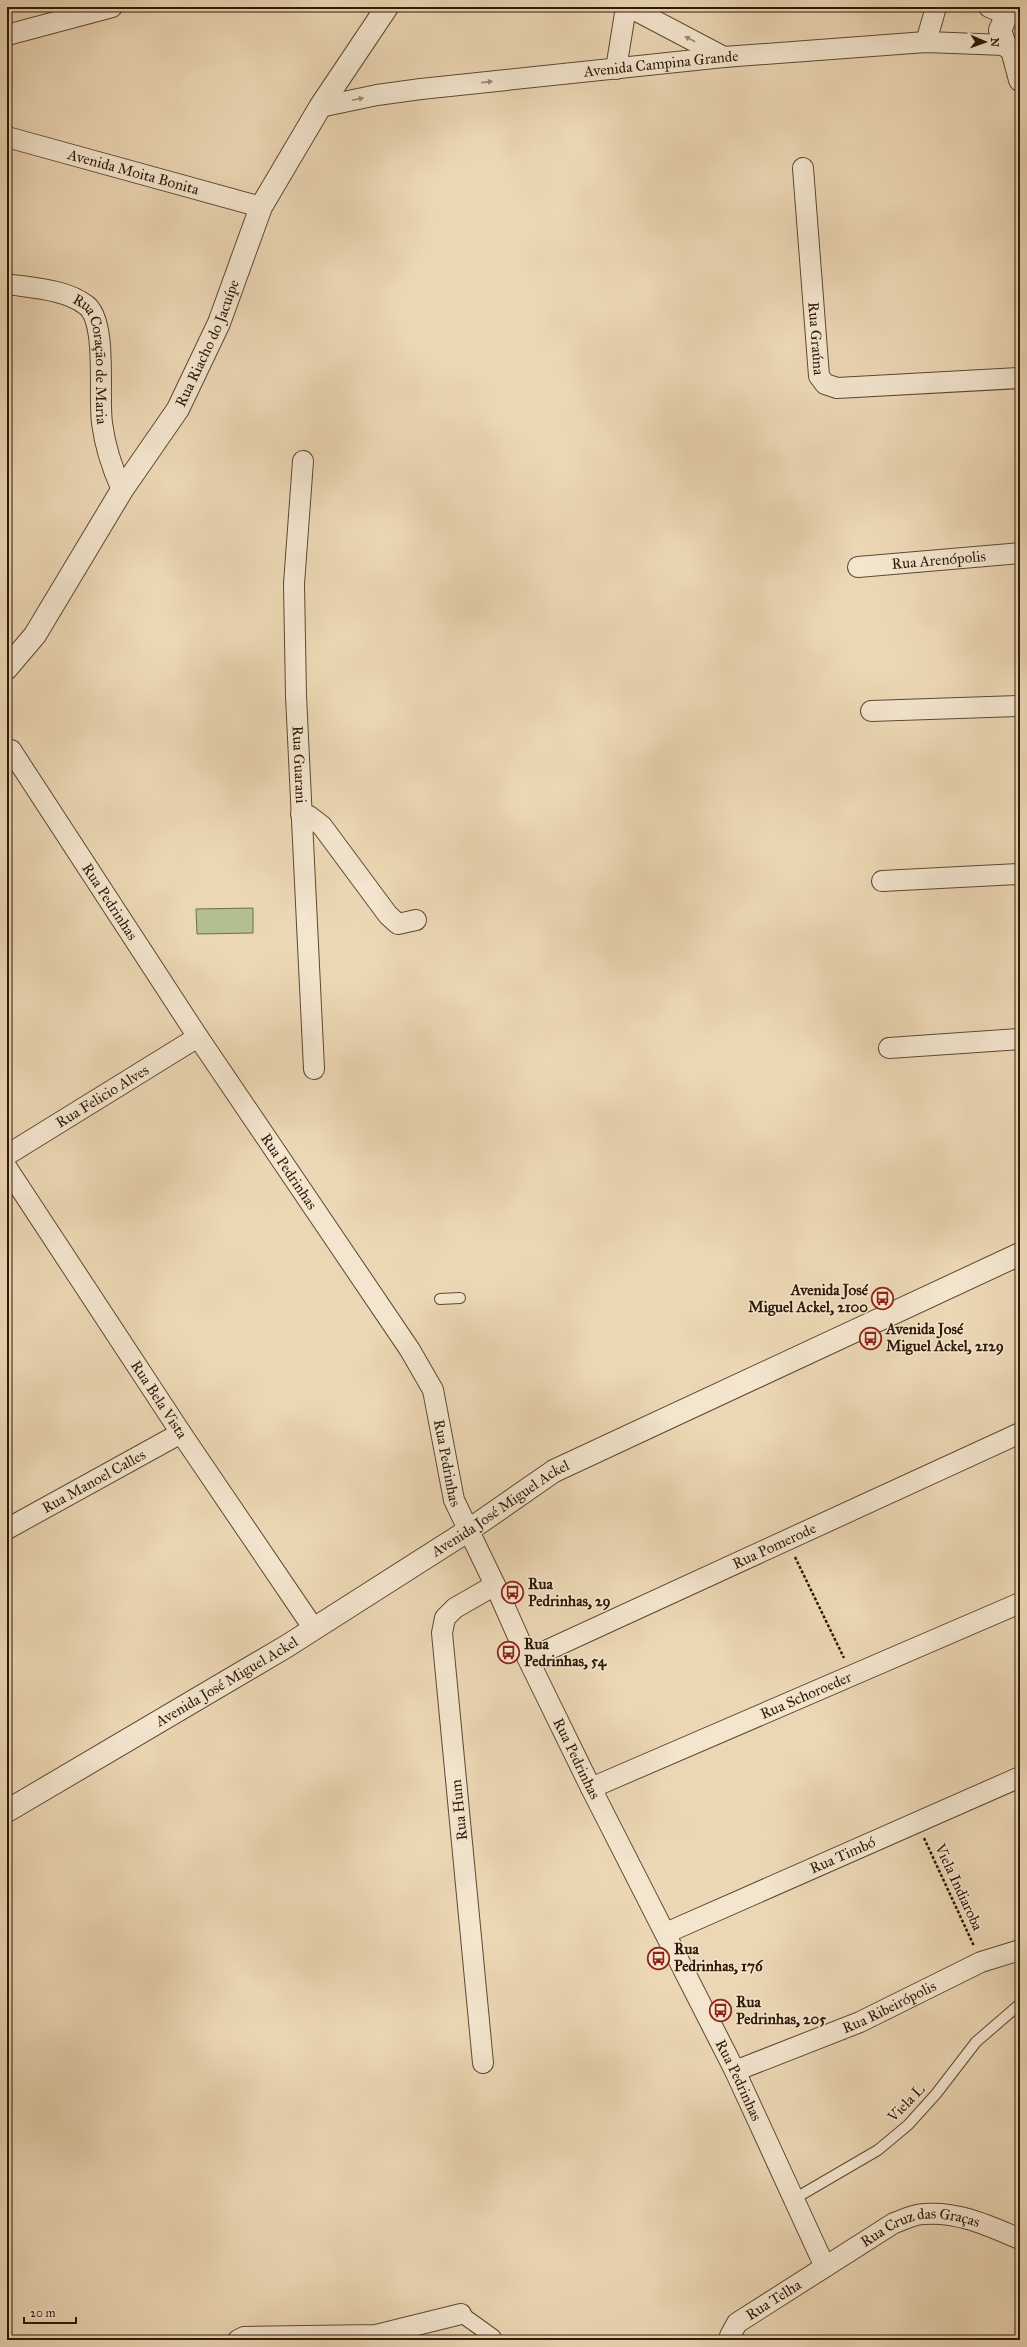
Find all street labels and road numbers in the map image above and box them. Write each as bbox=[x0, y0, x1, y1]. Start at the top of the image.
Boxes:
street label: Avenida Campina Grande bbox=[582, 47, 739, 81]
street label: Avenida Moita Bonita bbox=[65, 145, 202, 199]
street label: Rua Riacho do Jacuípe bbox=[171, 277, 243, 410]
street label: Rua Coração de Maria bbox=[70, 290, 111, 426]
street label: Rua Graúna bbox=[804, 301, 828, 376]
street label: Rua Arenópolis bbox=[891, 547, 987, 573]
street label: Rua Guarani bbox=[288, 725, 310, 804]
street label: Rua Pedrinhas bbox=[78, 860, 141, 943]
street label: Rua Felicio Alves bbox=[52, 1061, 152, 1132]
street label: Rua Pedrinhas bbox=[257, 1130, 321, 1213]
street label: Rua Bela Vista bbox=[127, 1357, 191, 1443]
street label: Rua Pedrinhas bbox=[430, 1418, 465, 1510]
street label: Rua Manoel Calles bbox=[39, 1445, 149, 1517]
street label: Avenida José Miguel Ackel bbox=[427, 1456, 573, 1561]
street label: Rua Pomerode bbox=[730, 1519, 819, 1573]
street label: Avenida José Miguel Ackel bbox=[151, 1632, 302, 1731]
street label: Rua Schoroeder bbox=[757, 1668, 855, 1723]
street label: Rua Pedrinhas bbox=[549, 1715, 604, 1802]
street label: Rua Hum bbox=[447, 1778, 471, 1841]
street label: Rua Timbó bbox=[807, 1833, 879, 1878]
street label: Viela Indiaroba bbox=[931, 1840, 987, 1934]
street label: Rua Ribeirópolis bbox=[840, 1977, 939, 2037]
street label: Rua Pedrinhas bbox=[711, 2036, 766, 2124]
street label: Viela L bbox=[883, 2080, 928, 2126]
street label: Rua Cruz das Graças bbox=[857, 2205, 982, 2251]
street label: Rua Telha bbox=[742, 2275, 805, 2324]

